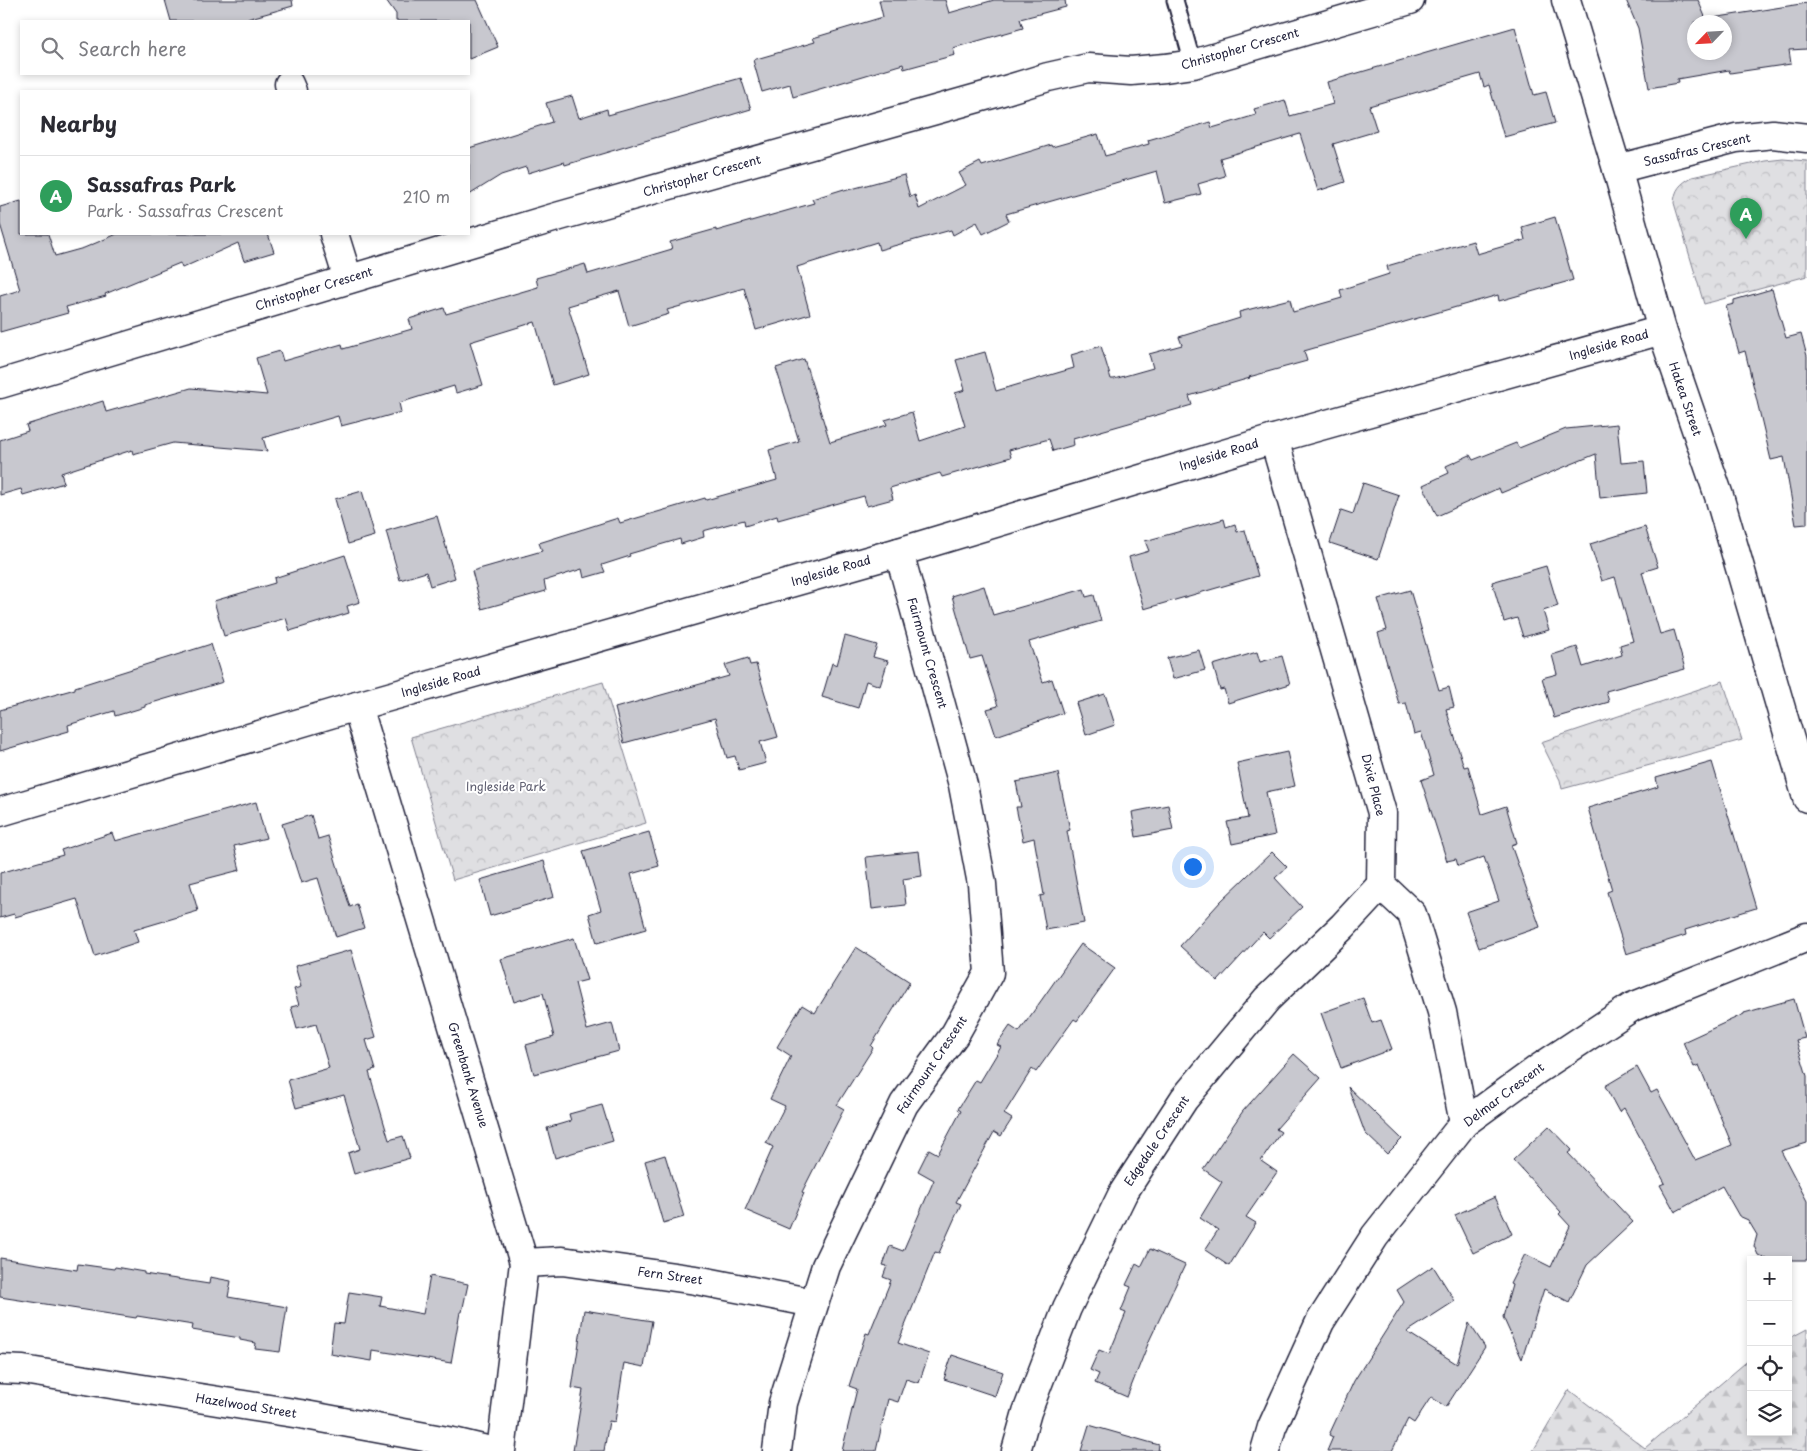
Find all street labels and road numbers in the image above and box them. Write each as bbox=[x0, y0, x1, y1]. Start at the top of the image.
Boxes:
street label: Christopher Crescent bbox=[1179, 23, 1301, 74]
street label: Sassafras Crescent bbox=[1642, 128, 1752, 170]
street label: Christopher Crescent bbox=[641, 150, 763, 201]
street label: Christopher Crescent bbox=[253, 262, 375, 314]
street label: Ingleside Road bbox=[1567, 324, 1651, 364]
street label: Hakea Street bbox=[1665, 359, 1707, 438]
street label: Ingleside Road bbox=[1177, 433, 1261, 475]
street label: Ingleside Road bbox=[789, 550, 873, 590]
street label: Fairmount Crescent bbox=[903, 595, 952, 711]
street label: Ingleside Road bbox=[399, 661, 483, 701]
street label: Dixie Place bbox=[1358, 752, 1390, 818]
street label: Fairmount Crescent bbox=[892, 1012, 971, 1117]
street label: Greenbank Avenue bbox=[444, 1020, 494, 1130]
street label: Delmar Crescent bbox=[1459, 1058, 1548, 1130]
street label: Edgedale Crescent bbox=[1119, 1092, 1193, 1189]
street label: Fern Street bbox=[637, 1262, 704, 1288]
street label: Hazelwood Street bbox=[194, 1388, 298, 1422]

